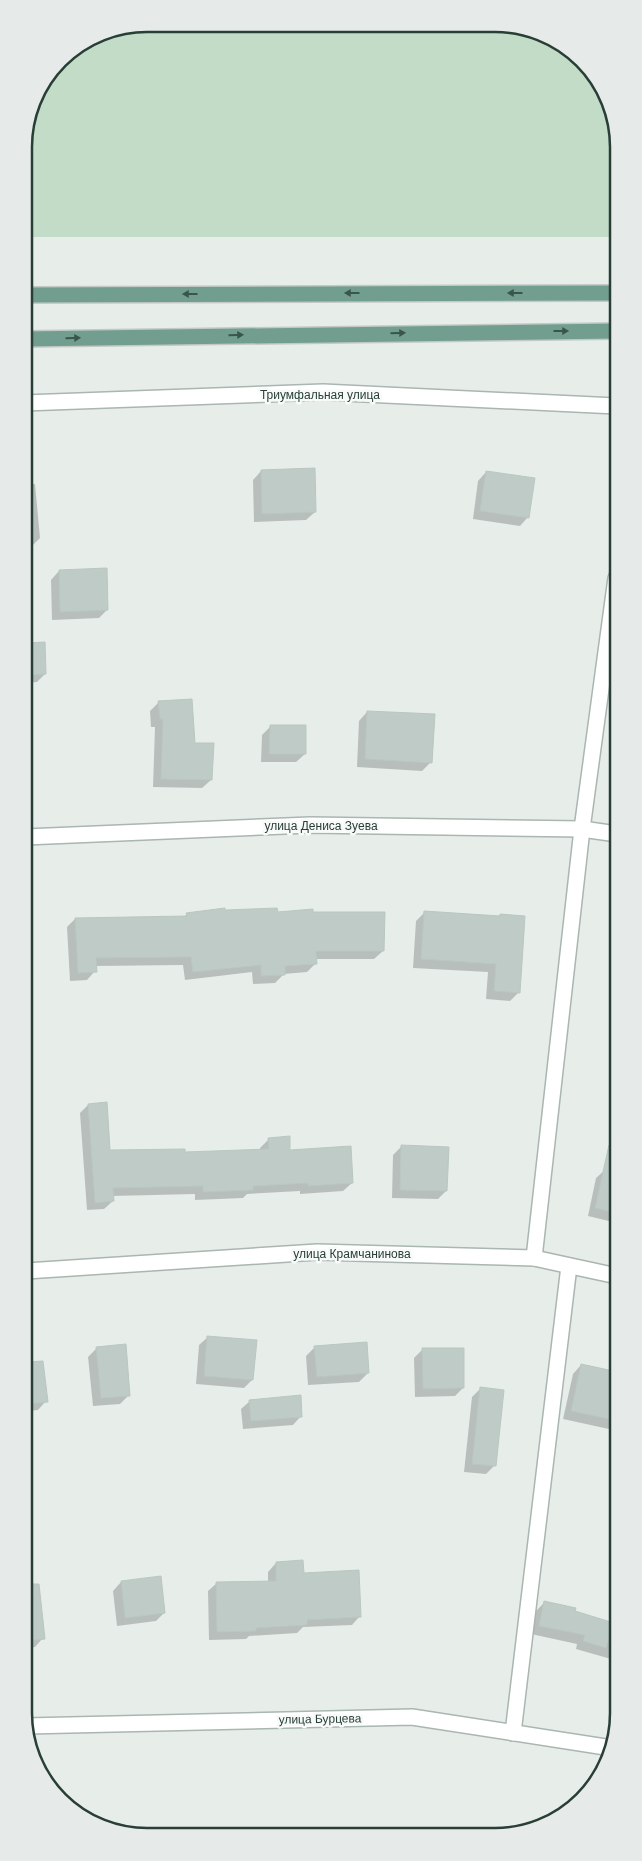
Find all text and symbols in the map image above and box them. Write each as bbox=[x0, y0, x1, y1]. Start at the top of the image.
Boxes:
one-way arrow bbox=[344, 289, 360, 297]
one-way arrow bbox=[507, 289, 523, 297]
one-way arrow bbox=[182, 290, 198, 298]
one-way arrow bbox=[553, 327, 569, 335]
one-way arrow bbox=[390, 329, 406, 337]
one-way arrow bbox=[228, 331, 244, 339]
one-way arrow bbox=[65, 334, 81, 342]
street label: Триумфальная улица bbox=[260, 388, 380, 402]
street label: улица Дениса Зуева bbox=[264, 819, 378, 833]
street label: улица Крамчанинова bbox=[293, 1247, 411, 1261]
street label: улица Бурцева bbox=[278, 1711, 362, 1727]

